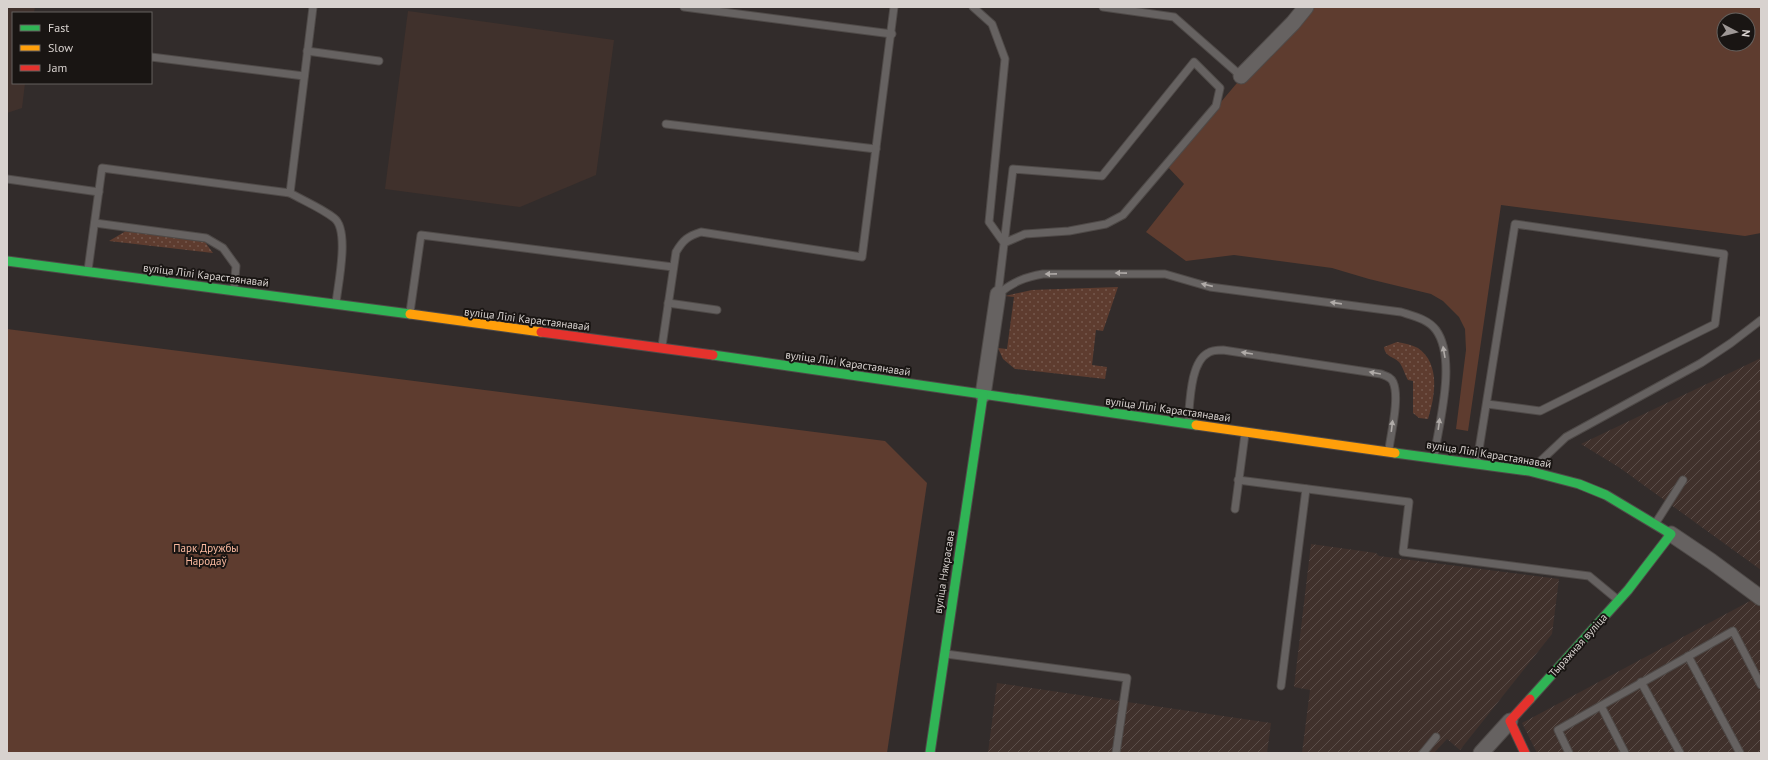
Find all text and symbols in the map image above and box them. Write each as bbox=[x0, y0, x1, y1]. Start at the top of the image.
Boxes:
legend bbox=[12, 12, 152, 84]
north arrow bbox=[1716, 12, 1756, 52]
text: Fast bbox=[48, 20, 69, 35]
text: N bbox=[1739, 29, 1753, 38]
text: Slow bbox=[48, 40, 73, 55]
text: Jam bbox=[47, 60, 67, 75]
street label: вуліца Лілі Карастаянавай bbox=[142, 260, 270, 290]
one-way arrow bbox=[1114, 270, 1127, 276]
one-way arrow bbox=[1044, 271, 1057, 277]
one-way arrow bbox=[1201, 282, 1213, 288]
one-way arrow bbox=[1330, 300, 1342, 306]
street label: вуліца Лілі Карастаянавай bbox=[463, 304, 591, 334]
one-way arrow bbox=[1441, 346, 1447, 358]
street label: вуліца Лілі Карастаянавай bbox=[785, 347, 911, 379]
one-way arrow bbox=[1241, 350, 1253, 356]
one-way arrow bbox=[1369, 370, 1382, 376]
street label: вуліца Лілі Карастаянавай bbox=[1105, 393, 1231, 425]
one-way arrow bbox=[1436, 418, 1442, 430]
one-way arrow bbox=[1389, 419, 1395, 432]
street label: вуліца Лілі Карастаянавай bbox=[1426, 437, 1552, 471]
street label: вуліца Някрасава bbox=[931, 529, 957, 615]
park label: Парк Дружбы Народаў bbox=[173, 541, 239, 568]
street label: Тыражная вуліца bbox=[1546, 610, 1610, 680]

